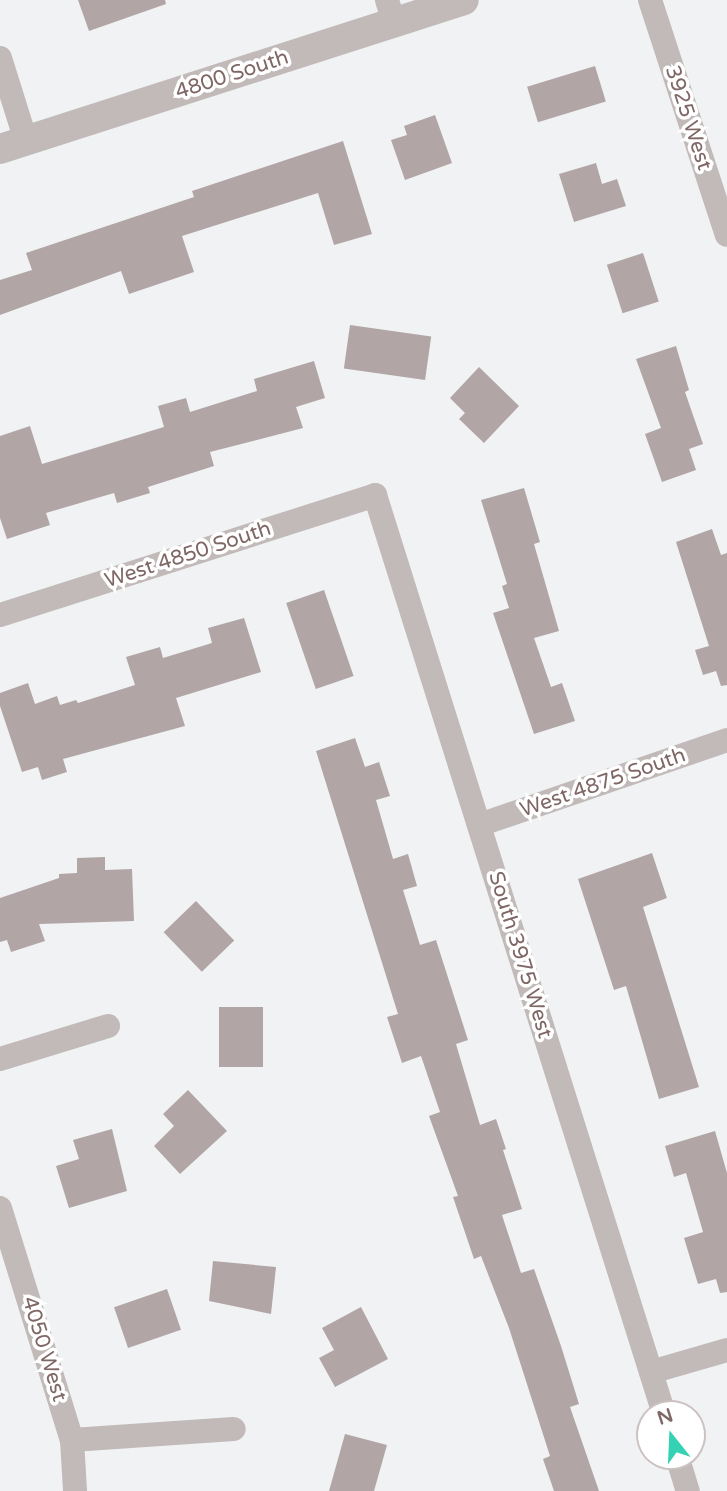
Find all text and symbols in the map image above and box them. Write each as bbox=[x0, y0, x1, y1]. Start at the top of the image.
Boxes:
street label: 4800 South bbox=[172, 45, 292, 105]
street label: 3925 West bbox=[659, 63, 717, 173]
street label: West 4850 South bbox=[102, 516, 274, 594]
street label: West 4875 South bbox=[517, 743, 689, 823]
street label: South 3975 West bbox=[483, 869, 557, 1041]
street label: 4050 West bbox=[16, 1293, 72, 1405]
north arrow bbox=[636, 1400, 706, 1470]
text: N bbox=[654, 1404, 676, 1430]

